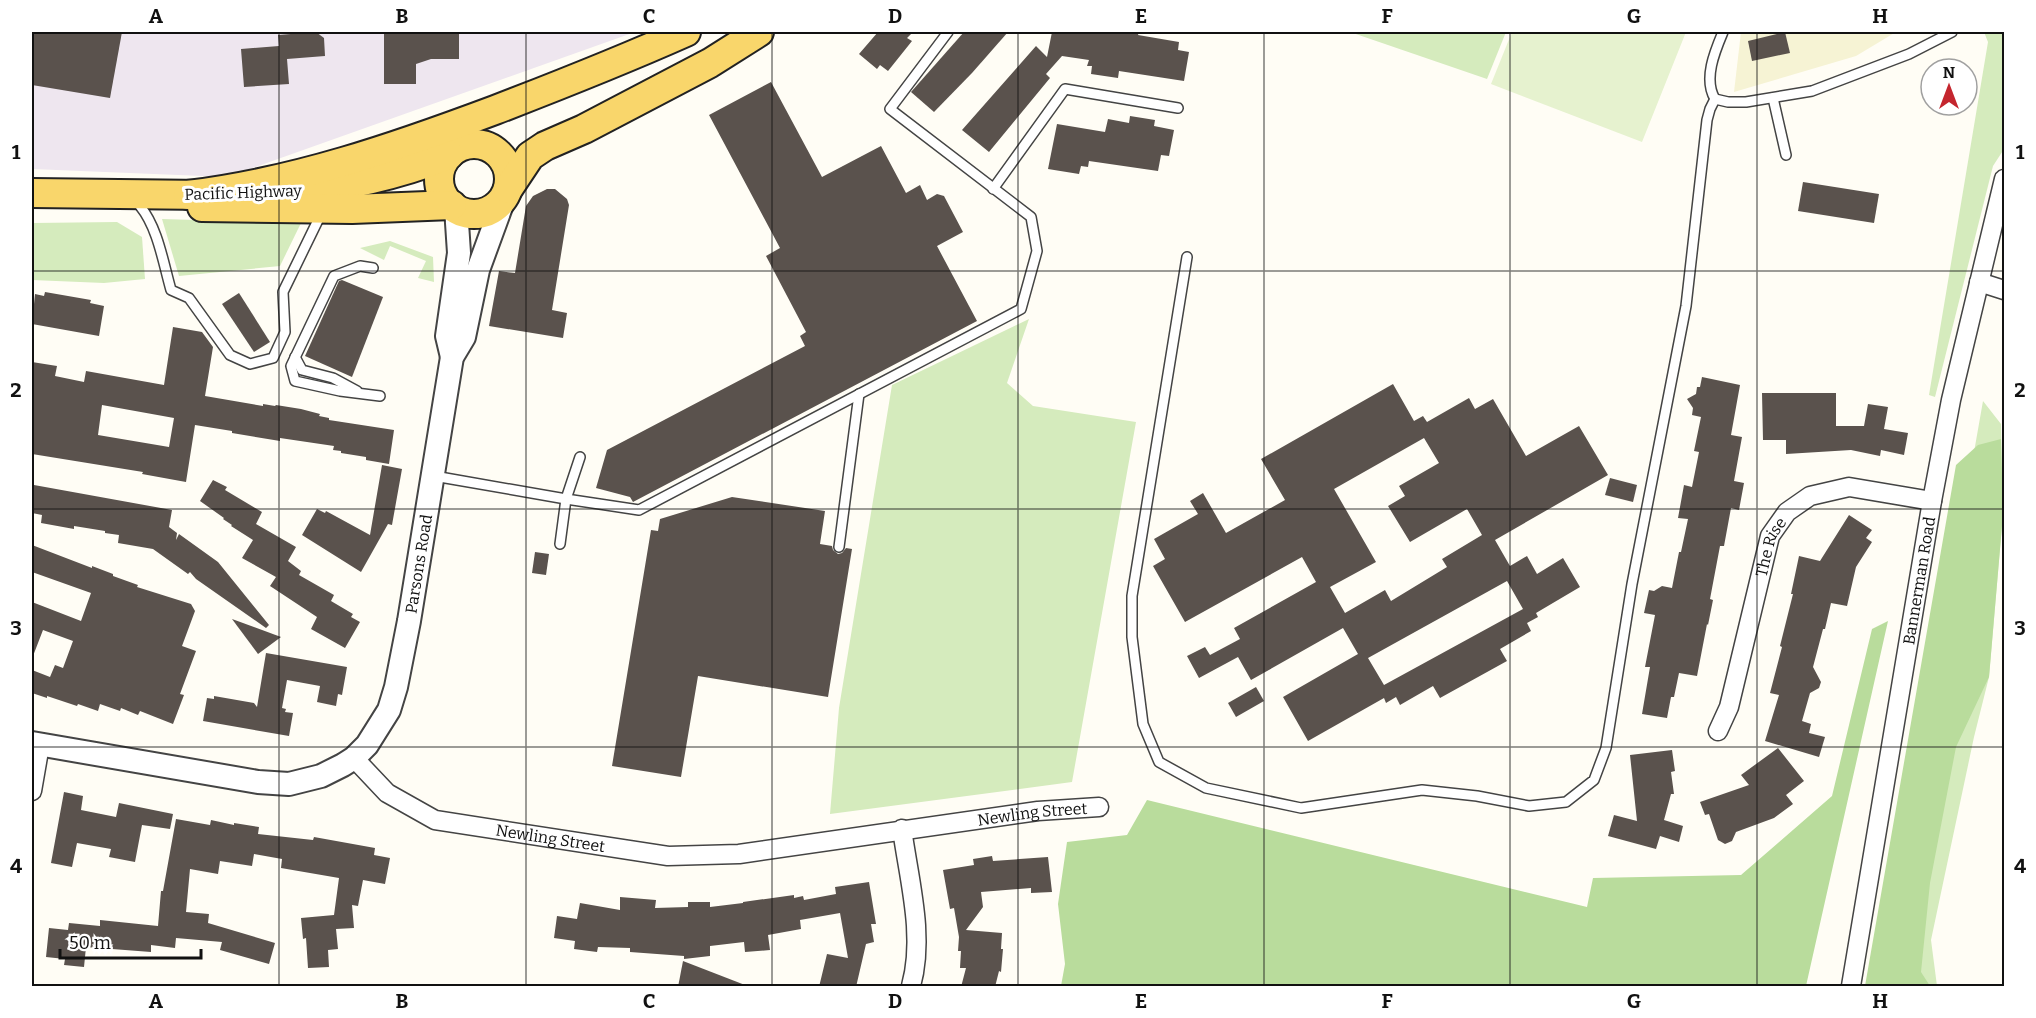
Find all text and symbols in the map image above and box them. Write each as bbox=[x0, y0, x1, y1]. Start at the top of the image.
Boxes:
text: A bbox=[149, 4, 164, 28]
text: B bbox=[396, 4, 409, 28]
text: C bbox=[643, 4, 655, 28]
text: D bbox=[888, 4, 902, 28]
text: E bbox=[1135, 4, 1147, 28]
text: F bbox=[1381, 4, 1393, 28]
text: G bbox=[1627, 4, 1641, 28]
text: H bbox=[1872, 4, 1888, 28]
north arrow bbox=[1919, 57, 1979, 117]
text: N bbox=[1943, 63, 1955, 82]
text: 1 bbox=[12, 140, 21, 164]
text: 1 bbox=[2016, 140, 2025, 164]
street label: Pacific Highway bbox=[184, 181, 303, 204]
text: 2 bbox=[10, 378, 22, 402]
text: 2 bbox=[2014, 378, 2026, 402]
street label: Parsons Road bbox=[401, 512, 436, 615]
street label: The Rise bbox=[1752, 514, 1790, 579]
street label: Bannerman Road bbox=[1899, 515, 1939, 646]
text: 3 bbox=[10, 616, 22, 640]
text: 3 bbox=[2014, 616, 2026, 640]
street label: Newling Street bbox=[976, 799, 1088, 830]
street label: Newling Street bbox=[494, 821, 607, 856]
text: 4 bbox=[10, 854, 22, 878]
text: 4 bbox=[2014, 854, 2026, 878]
scale bar bbox=[60, 922, 201, 960]
text: 50 m bbox=[69, 932, 111, 954]
text: A bbox=[149, 989, 164, 1013]
text: B bbox=[396, 989, 409, 1013]
text: C bbox=[643, 989, 655, 1013]
text: D bbox=[888, 989, 902, 1013]
text: E bbox=[1135, 989, 1147, 1013]
text: F bbox=[1381, 989, 1393, 1013]
text: G bbox=[1627, 989, 1641, 1013]
text: H bbox=[1872, 989, 1888, 1013]

